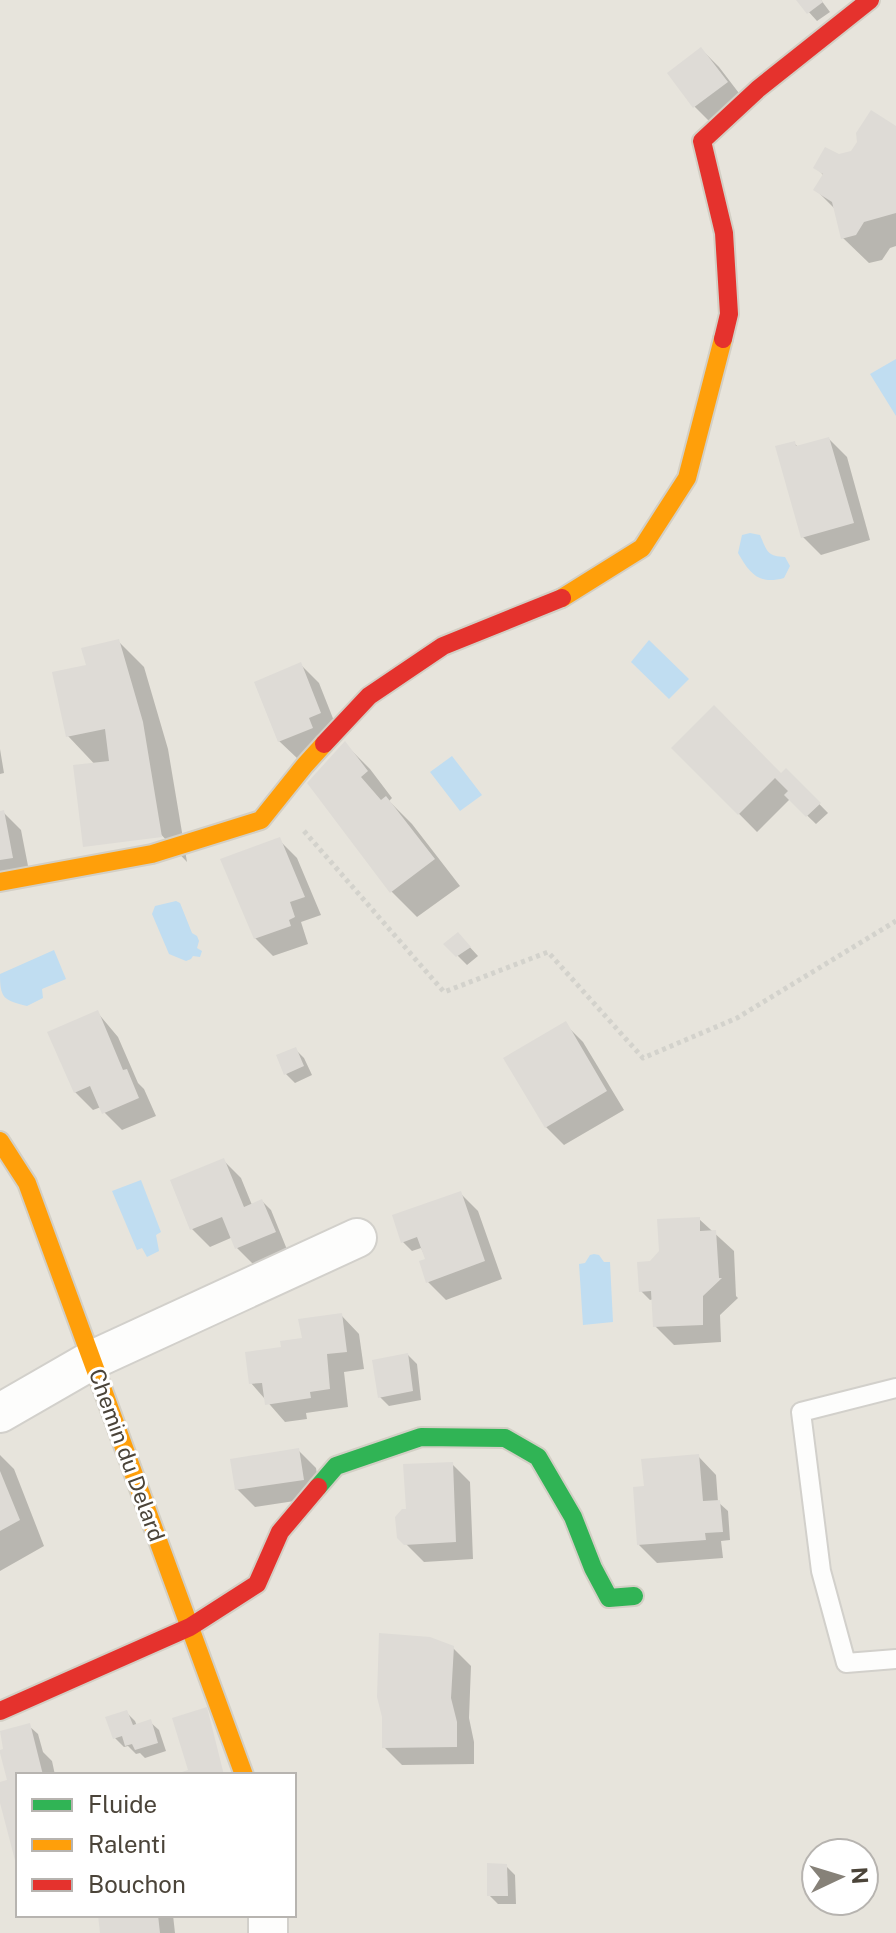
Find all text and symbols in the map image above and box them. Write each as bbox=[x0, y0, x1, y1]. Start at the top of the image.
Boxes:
street label: Chemin du Delard bbox=[84, 1365, 170, 1545]
legend bbox=[16, 1773, 296, 1917]
text: Fluide bbox=[88, 1790, 157, 1818]
text: Ralenti bbox=[88, 1830, 166, 1858]
north arrow bbox=[800, 1837, 880, 1917]
text: N bbox=[846, 1866, 874, 1885]
text: Bouchon bbox=[88, 1870, 186, 1898]

